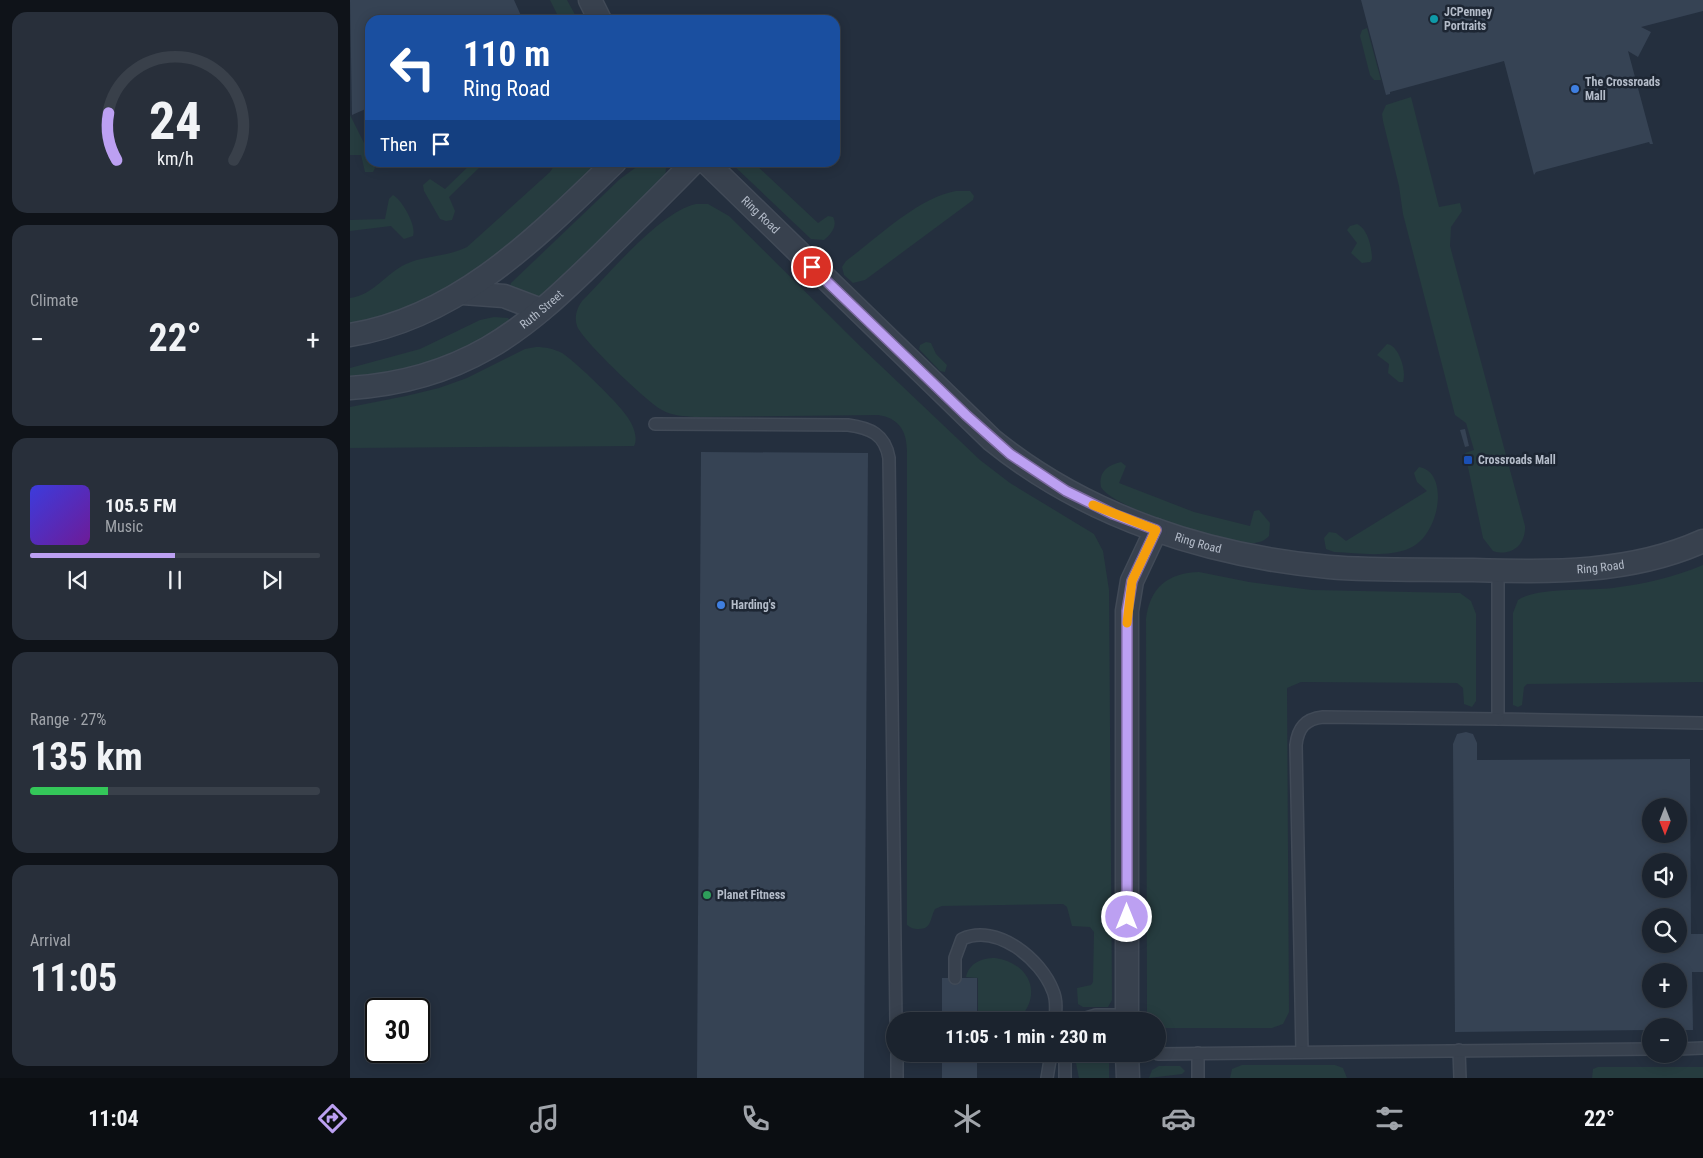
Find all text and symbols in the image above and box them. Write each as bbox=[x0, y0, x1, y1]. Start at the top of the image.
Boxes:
place label: JCPenney Portraits bbox=[1444, 5, 1493, 33]
marker: JCPenney Portraits bbox=[1428, 13, 1440, 25]
text: 110 m bbox=[463, 34, 550, 75]
icon: left bbox=[380, 35, 445, 100]
place label: The Crossroads Mall bbox=[1585, 75, 1661, 103]
text: Ring Road bbox=[463, 76, 550, 101]
marker: The Crossroads Mall bbox=[1569, 83, 1581, 95]
text: 24 bbox=[149, 91, 201, 152]
icon: arrive bbox=[427, 130, 455, 158]
text: Then bbox=[380, 133, 417, 156]
text: km/h bbox=[157, 148, 193, 169]
street label: Ring Road bbox=[738, 193, 783, 237]
pin bbox=[791, 246, 833, 288]
icon: arrive bbox=[798, 253, 826, 281]
street label: Ruth Street bbox=[517, 287, 567, 332]
text: Climate bbox=[30, 291, 78, 310]
text: 22° bbox=[148, 316, 202, 360]
text: − bbox=[30, 323, 44, 356]
text: + bbox=[306, 323, 320, 356]
place label: Crossroads Mall bbox=[1478, 453, 1556, 467]
marker: Crossroads Mall bbox=[1462, 454, 1474, 466]
text: 105.5 FM bbox=[105, 494, 177, 517]
text: Music bbox=[105, 517, 143, 536]
street label: Ring Road bbox=[1173, 530, 1223, 556]
street label: Ring Road bbox=[1576, 557, 1625, 577]
icon: previous bbox=[64, 566, 92, 594]
icon: pause bbox=[161, 566, 189, 594]
icon: next bbox=[258, 566, 286, 594]
place label: Harding's bbox=[731, 598, 776, 612]
marker: Harding's bbox=[715, 599, 727, 611]
text: Range · 27% bbox=[30, 710, 106, 729]
text: 135 km bbox=[30, 735, 143, 779]
north arrow bbox=[1642, 798, 1688, 842]
map controls bbox=[1642, 798, 1687, 1063]
button: sound bbox=[1642, 853, 1687, 898]
place label: Planet Fitness bbox=[717, 888, 786, 902]
marker: Planet Fitness bbox=[701, 889, 713, 901]
position arrow bbox=[1100, 890, 1152, 942]
button: search bbox=[1642, 908, 1687, 953]
text: Arrival bbox=[30, 931, 71, 950]
text: 11:05 bbox=[30, 956, 117, 1000]
button: + bbox=[1642, 963, 1687, 1008]
speed limit sign: 30 bbox=[365, 998, 430, 1063]
button: − bbox=[1642, 1018, 1687, 1063]
text: 11:05 · 1 min · 230 m bbox=[945, 1025, 1107, 1048]
icon: directions bbox=[315, 1101, 350, 1136]
icon: music bbox=[527, 1101, 562, 1136]
icon: phone bbox=[738, 1101, 773, 1136]
icon: climate bbox=[950, 1101, 985, 1136]
icon: car bbox=[1161, 1101, 1196, 1136]
icon: filters bbox=[1372, 1101, 1407, 1136]
text: 11:04 bbox=[88, 1106, 139, 1131]
text: 22° bbox=[1584, 1106, 1615, 1131]

